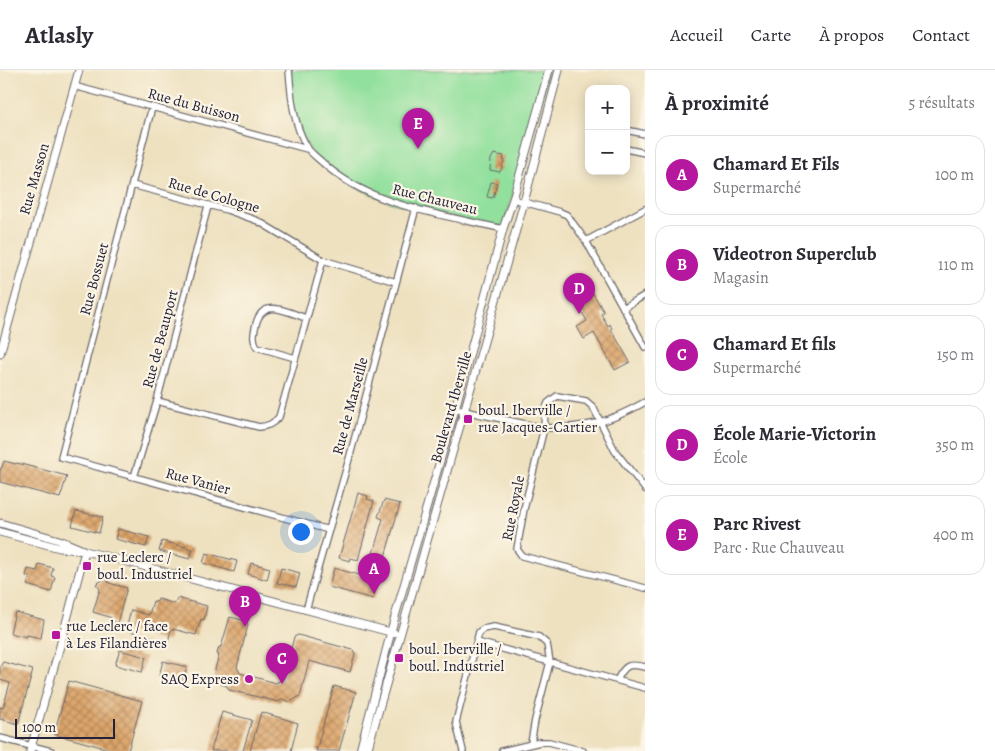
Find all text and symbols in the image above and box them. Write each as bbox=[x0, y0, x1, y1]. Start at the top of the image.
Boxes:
text: Atlasly bbox=[25, 19, 93, 51]
text: Accueil bbox=[670, 23, 723, 47]
text: Carte bbox=[751, 23, 791, 47]
text: À propos bbox=[819, 23, 884, 47]
text: Contact bbox=[912, 23, 970, 47]
street label: Rue du Buisson bbox=[146, 83, 242, 127]
map controls bbox=[585, 85, 630, 175]
button: + bbox=[585, 85, 630, 130]
text: À proximité bbox=[665, 89, 769, 117]
text: 5 résultats bbox=[908, 92, 975, 114]
pin: E bbox=[402, 108, 434, 149]
button: − bbox=[585, 130, 630, 175]
street label: Rue Masson bbox=[14, 141, 54, 217]
text: Chamard Et Fils bbox=[713, 151, 839, 177]
text: A bbox=[677, 164, 687, 186]
text: 100 m bbox=[935, 164, 974, 186]
street label: Rue de Cologne bbox=[166, 172, 262, 218]
text: Supermarché bbox=[713, 177, 801, 199]
street label: Rue Chauveau bbox=[390, 179, 481, 219]
street label: Rue Bossuet bbox=[75, 240, 113, 318]
text: Videotron Superclub bbox=[713, 241, 876, 267]
text: B bbox=[677, 254, 687, 276]
text: 110 m bbox=[938, 254, 974, 276]
text: Magasin bbox=[713, 267, 769, 289]
pin: D bbox=[563, 273, 595, 314]
street label: Rue de Beauport bbox=[137, 288, 183, 390]
text: Chamard Et fils bbox=[713, 331, 836, 357]
text: C bbox=[677, 344, 687, 366]
text: 150 m bbox=[937, 344, 974, 366]
street label: Boulevard Iberville bbox=[425, 348, 477, 465]
street label: Rue de Marseille bbox=[327, 355, 373, 457]
text: Supermarché bbox=[713, 357, 801, 379]
place label: boul. Iberville / rue Jacques-Cartier bbox=[478, 400, 597, 437]
marker: boul. Iberville / rue Jacques-Cartier bbox=[462, 413, 474, 425]
text: École Marie-Victorin bbox=[713, 421, 876, 447]
text: D bbox=[676, 434, 688, 456]
text: 350 m bbox=[935, 434, 974, 456]
text: École bbox=[713, 447, 748, 469]
street label: Rue Vanier bbox=[163, 463, 233, 499]
street label: Rue Royale bbox=[497, 473, 529, 542]
text: Parc Rivest bbox=[713, 511, 801, 537]
your location bbox=[288, 519, 314, 545]
text: E bbox=[677, 524, 687, 546]
text: 400 m bbox=[933, 524, 974, 546]
text: Parc · Rue Chauveau bbox=[713, 537, 844, 559]
place label: rue Leclerc / boul. Industriel bbox=[97, 547, 192, 584]
pin: A bbox=[358, 553, 390, 594]
marker: rue Leclerc / boul. Industriel bbox=[81, 560, 93, 572]
pin: B bbox=[229, 586, 261, 627]
place label: rue Leclerc / face à Les Filandières bbox=[66, 616, 168, 653]
marker: rue Leclerc / face à Les Filandières bbox=[50, 629, 62, 641]
place label: boul. Iberville / boul. Industriel bbox=[409, 639, 504, 676]
pin: C bbox=[266, 643, 298, 684]
marker: boul. Iberville / boul. Industriel bbox=[393, 652, 405, 664]
place label: SAQ Express bbox=[161, 669, 239, 689]
marker: SAQ Express bbox=[243, 673, 255, 685]
scale bar bbox=[15, 716, 115, 739]
text: 100 m bbox=[22, 718, 56, 737]

